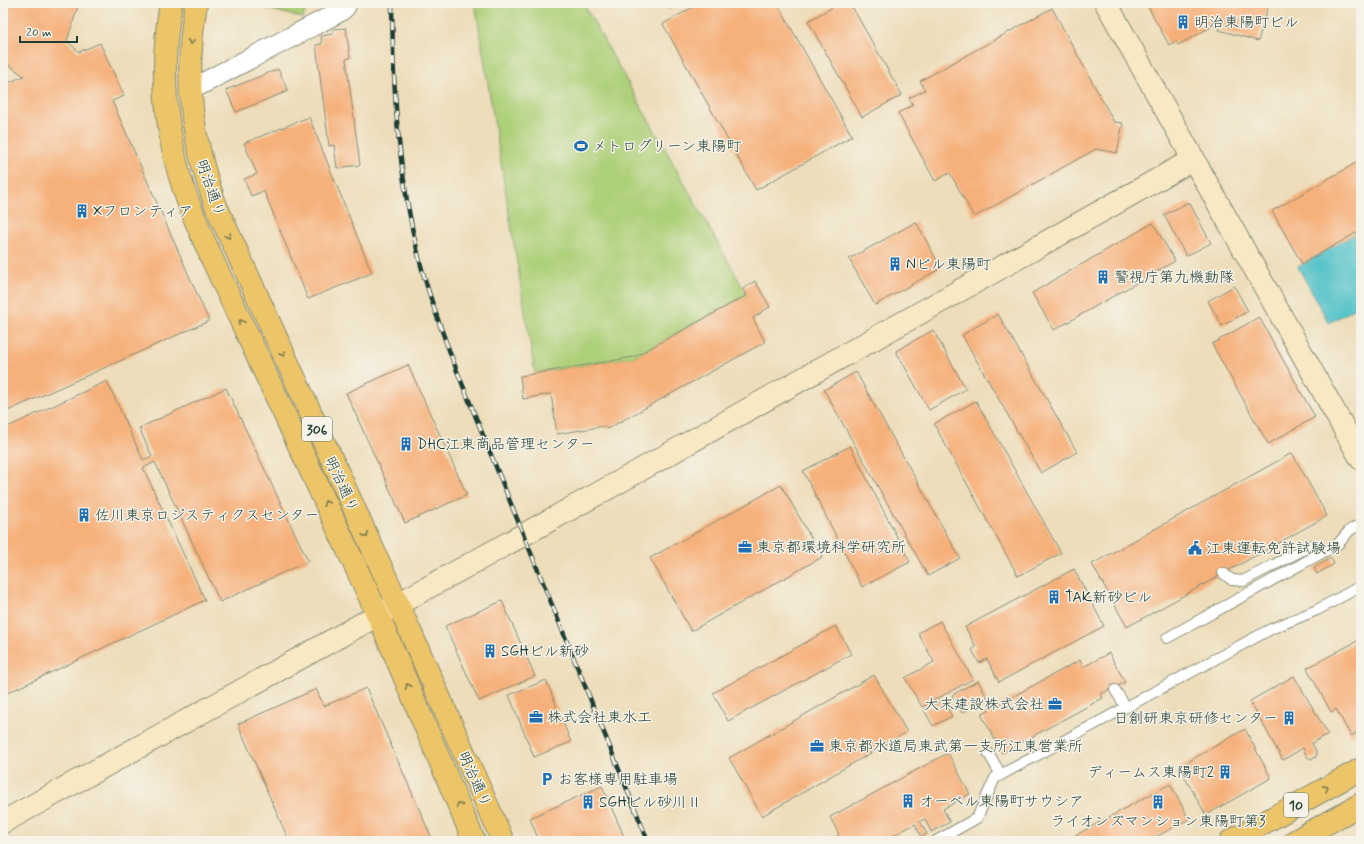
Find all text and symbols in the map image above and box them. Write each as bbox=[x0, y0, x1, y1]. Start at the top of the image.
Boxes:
place label: 明治東陽町ビル bbox=[1194, 13, 1299, 33]
building icon: 明治東陽町ビル bbox=[1175, 14, 1191, 30]
scale bar bbox=[20, 18, 77, 44]
text: 20 m bbox=[26, 25, 52, 41]
one-way arrow bbox=[186, 39, 195, 45]
place label: メトログリーン東陽町 bbox=[592, 137, 742, 157]
sports icon: メトログリーン東陽町 bbox=[573, 138, 589, 154]
street label: 明治通り bbox=[191, 157, 229, 220]
place label: Xフロンティア bbox=[93, 202, 193, 222]
building icon: Xフロンティア bbox=[74, 203, 90, 219]
one-way arrow bbox=[224, 232, 232, 239]
place label: Nビル東陽町 bbox=[906, 255, 992, 275]
building icon: Nビル東陽町 bbox=[887, 256, 903, 272]
place label: 警視庁第九機動隊 bbox=[1114, 268, 1234, 288]
building icon: 警視庁第九機動隊 bbox=[1095, 269, 1111, 285]
one-way arrow bbox=[238, 319, 246, 326]
one-way arrow bbox=[278, 350, 286, 357]
road number: 306 bbox=[302, 417, 332, 441]
place label: DHC江東商品管理センター bbox=[417, 435, 595, 455]
building icon: DHC江東商品管理センター bbox=[398, 436, 414, 452]
street label: 明治通り bbox=[319, 453, 363, 516]
one-way arrow bbox=[323, 500, 331, 508]
place label: 佐川東京ロジスティクスセンター bbox=[95, 506, 319, 526]
building icon: 佐川東京ロジスティクスセンター bbox=[76, 507, 92, 523]
one-way arrow bbox=[361, 531, 369, 539]
place label: 東京都環境科学研究所 bbox=[756, 538, 906, 558]
office icon: 東京都環境科学研究所 bbox=[737, 539, 753, 555]
place label: 江東運転免許試験場 bbox=[1206, 539, 1341, 559]
public building icon: 江東運転免許試験場 bbox=[1187, 540, 1203, 556]
place label: TAK新砂ビル bbox=[1065, 588, 1152, 608]
building icon: TAK新砂ビル bbox=[1046, 589, 1062, 605]
place label: SGHビル新砂 bbox=[501, 642, 589, 662]
building icon: SGHビル新砂 bbox=[482, 643, 498, 659]
one-way arrow bbox=[404, 682, 412, 689]
place label: 大末建設株式会社 bbox=[924, 695, 1044, 715]
office icon: 大末建設株式会社 bbox=[1047, 696, 1063, 712]
place label: 株式会社東水工 bbox=[547, 708, 652, 728]
office icon: 株式会社東水工 bbox=[528, 709, 544, 725]
place label: 日創研東京研修センター bbox=[1114, 709, 1278, 729]
building icon: 日創研東京研修センター bbox=[1281, 710, 1297, 726]
place label: 東京都水道局東武第一支所江東営業所 bbox=[828, 737, 1083, 757]
office icon: 東京都水道局東武第一支所江東営業所 bbox=[809, 738, 825, 754]
street label: 明治通り bbox=[453, 748, 495, 811]
place label: ディームス東陽町2 bbox=[1087, 763, 1214, 783]
building icon: ディームス東陽町2 bbox=[1217, 764, 1233, 780]
place label: お客様専用駐車場 bbox=[558, 770, 678, 790]
parking icon: お客様専用駐車場 bbox=[539, 771, 555, 787]
one-way arrow bbox=[1322, 786, 1329, 793]
place label: オーベル東陽町サウシア bbox=[919, 792, 1084, 812]
place label: SGHビル砂川Ⅱ bbox=[599, 793, 702, 813]
building icon: オーベル東陽町サウシア bbox=[900, 793, 916, 809]
road number: 10 bbox=[1284, 793, 1308, 817]
building icon: SGHビル砂川Ⅱ bbox=[580, 794, 596, 810]
building icon: ライオンズマンション東陽町第3 bbox=[1150, 794, 1166, 810]
one-way arrow bbox=[456, 802, 464, 810]
place label: ライオンズマンション東陽町第3 bbox=[1051, 812, 1266, 832]

